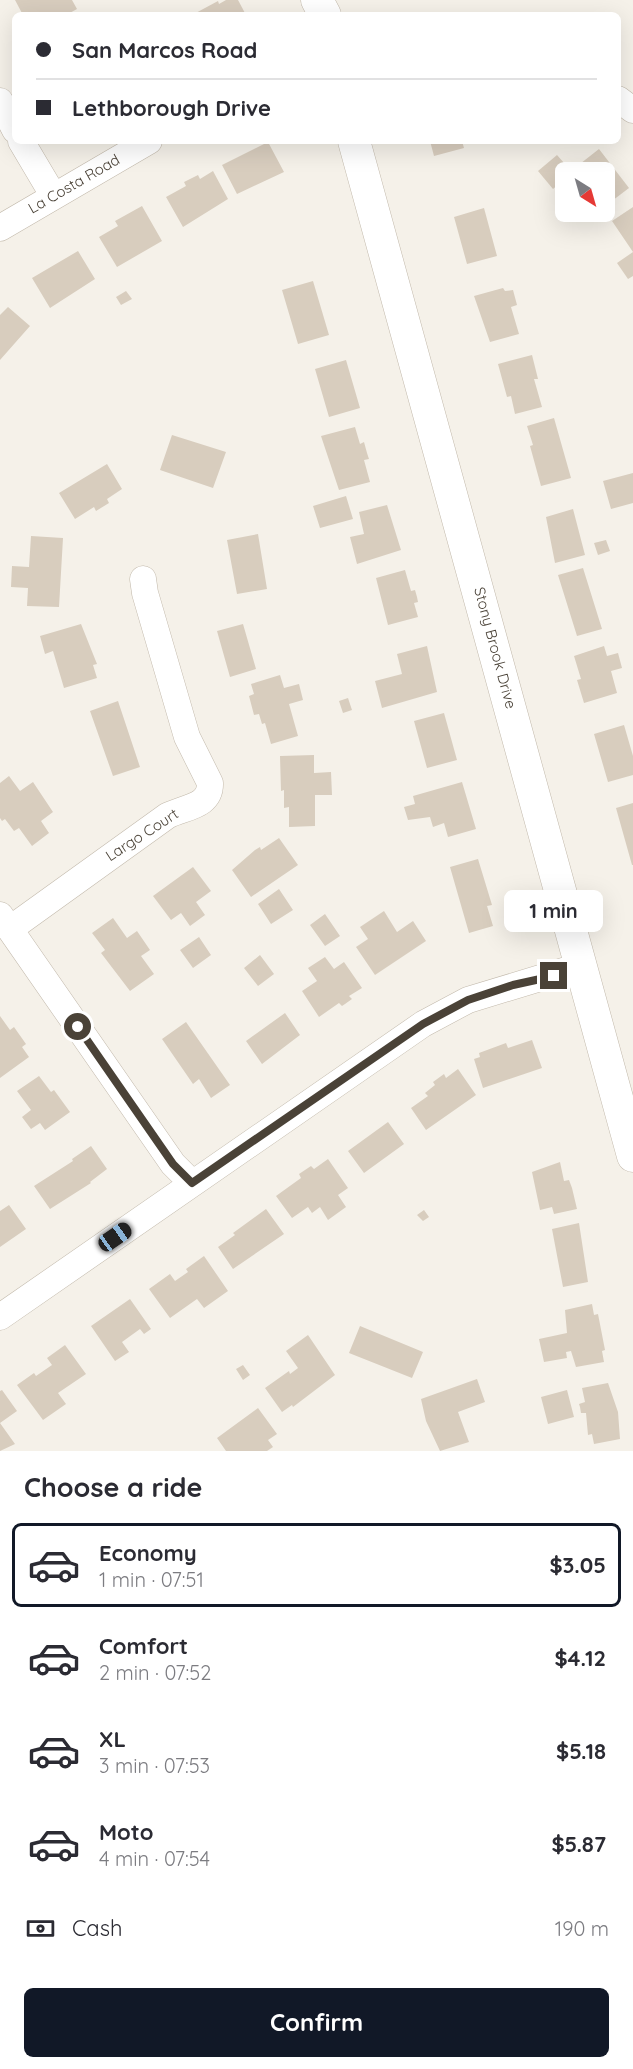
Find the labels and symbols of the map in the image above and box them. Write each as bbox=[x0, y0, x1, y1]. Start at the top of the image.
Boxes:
street label: La Costa Road bbox=[25, 150, 123, 217]
north arrow bbox=[555, 162, 615, 222]
street label: Stony Brook Drive bbox=[470, 585, 521, 711]
street label: Largo Court bbox=[102, 804, 182, 865]
callout: 1 min bbox=[504, 889, 604, 931]
route end bbox=[540, 962, 567, 989]
route start bbox=[64, 1013, 91, 1040]
car bbox=[95, 1219, 135, 1255]

